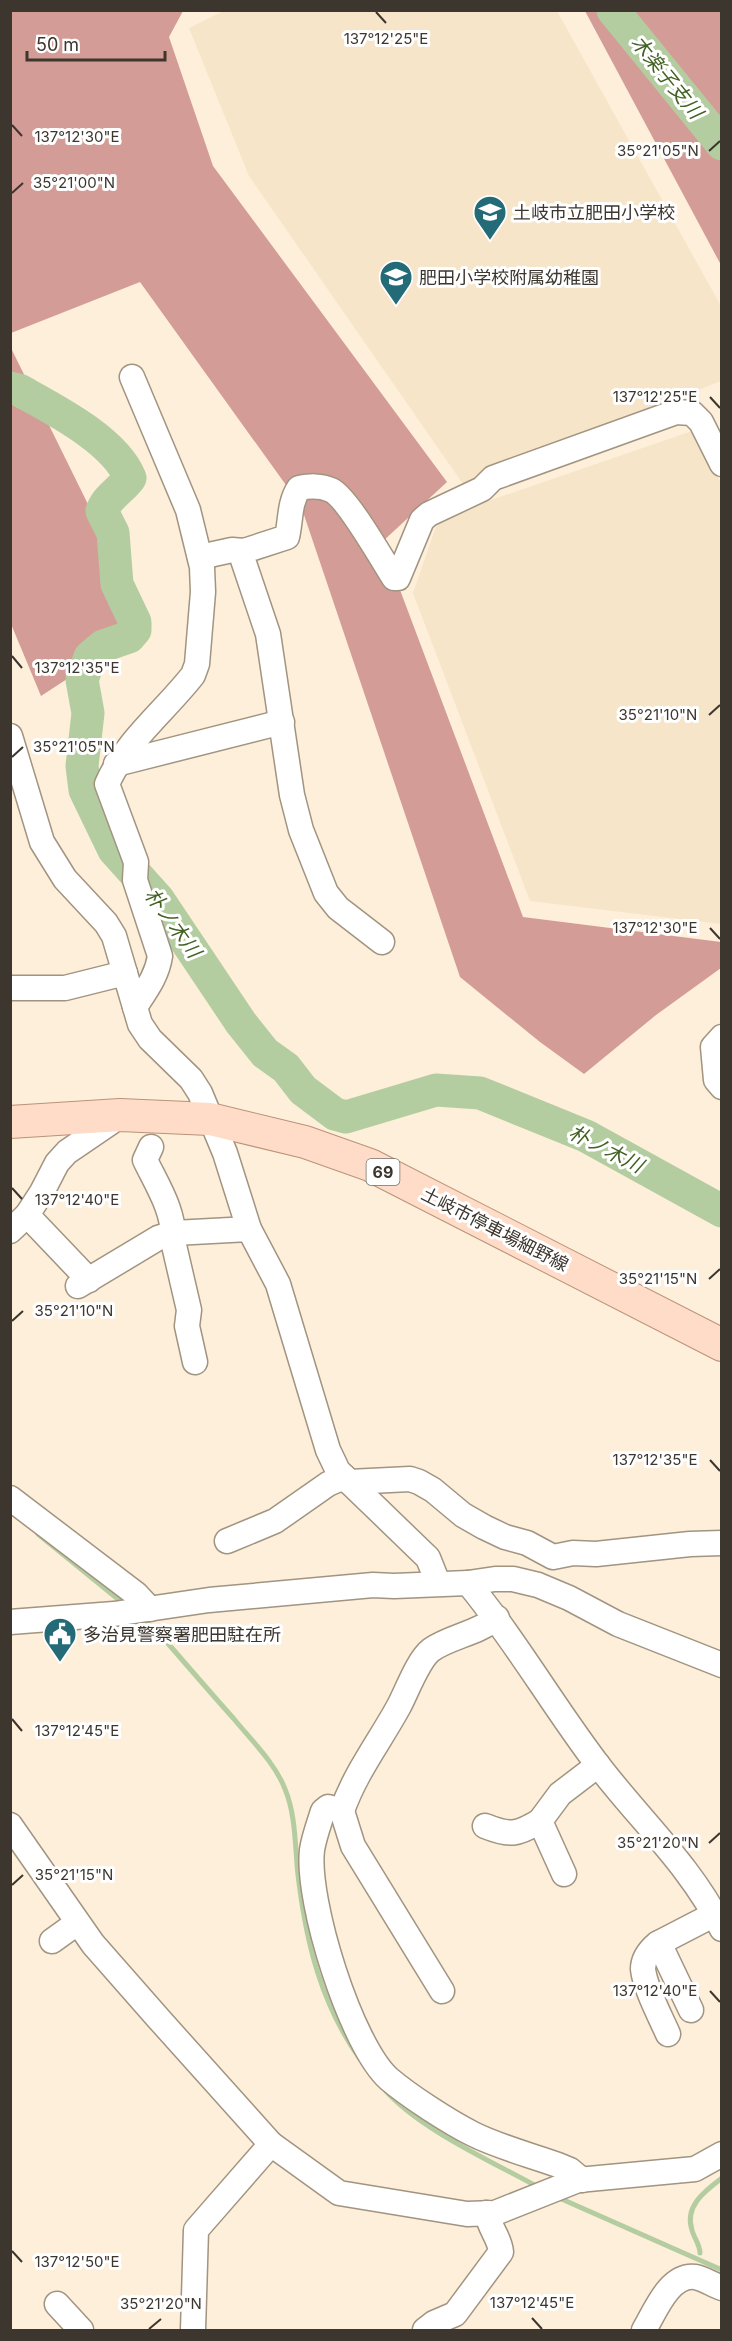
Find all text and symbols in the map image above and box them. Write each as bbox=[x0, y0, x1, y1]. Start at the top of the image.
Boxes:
scale bar bbox=[27, 24, 165, 62]
text: 137°12'25"E bbox=[344, 29, 428, 48]
water label: 木楽子支川 bbox=[626, 31, 709, 125]
text: 50 m bbox=[36, 34, 79, 55]
text: 137°12'30"E bbox=[34, 127, 120, 146]
text: 35°21'05"N bbox=[617, 141, 699, 160]
text: 35°21'00"N bbox=[33, 173, 115, 192]
school or university icon: 土岐市立肥田小学校 bbox=[472, 194, 508, 241]
place label: 土岐市立肥田小学校 bbox=[513, 202, 675, 223]
school or university icon: 肥田小学校附属幼稚園 bbox=[378, 259, 414, 306]
place label: 肥田小学校附属幼稚園 bbox=[419, 267, 599, 288]
text: 137°12'25"E bbox=[613, 387, 697, 406]
text: 137°12'35"E bbox=[35, 658, 119, 677]
text: 35°21'10"N bbox=[619, 705, 697, 724]
text: 35°21'05"N bbox=[33, 737, 115, 756]
water label: 朴ノ木川 bbox=[140, 884, 207, 964]
text: 137°12'30"E bbox=[612, 918, 698, 937]
water label: 朴ノ木川 bbox=[565, 1120, 649, 1179]
road number: 69 bbox=[366, 1159, 400, 1185]
street label: 土岐市停車場細野線 bbox=[418, 1183, 572, 1275]
text: 137°12'40"E bbox=[35, 1190, 119, 1209]
text: 35°21'15"N bbox=[619, 1269, 697, 1288]
text: 35°21'10"N bbox=[35, 1301, 113, 1320]
text: 137°12'35"E bbox=[613, 1450, 697, 1469]
public building icon: 多治見警察署肥田駐在所 bbox=[42, 1616, 78, 1663]
place label: 多治見警察署肥田駐在所 bbox=[83, 1624, 281, 1645]
text: 137°12'45"E bbox=[35, 1721, 119, 1740]
text: 35°21'20"N bbox=[617, 1833, 699, 1852]
text: 35°21'15"N bbox=[35, 1865, 113, 1884]
text: 137°12'40"E bbox=[613, 1981, 697, 2000]
text: 137°12'50"E bbox=[34, 2252, 120, 2271]
text: 137°12'45"E bbox=[490, 2293, 574, 2312]
text: 35°21'20"N bbox=[120, 2294, 202, 2313]

